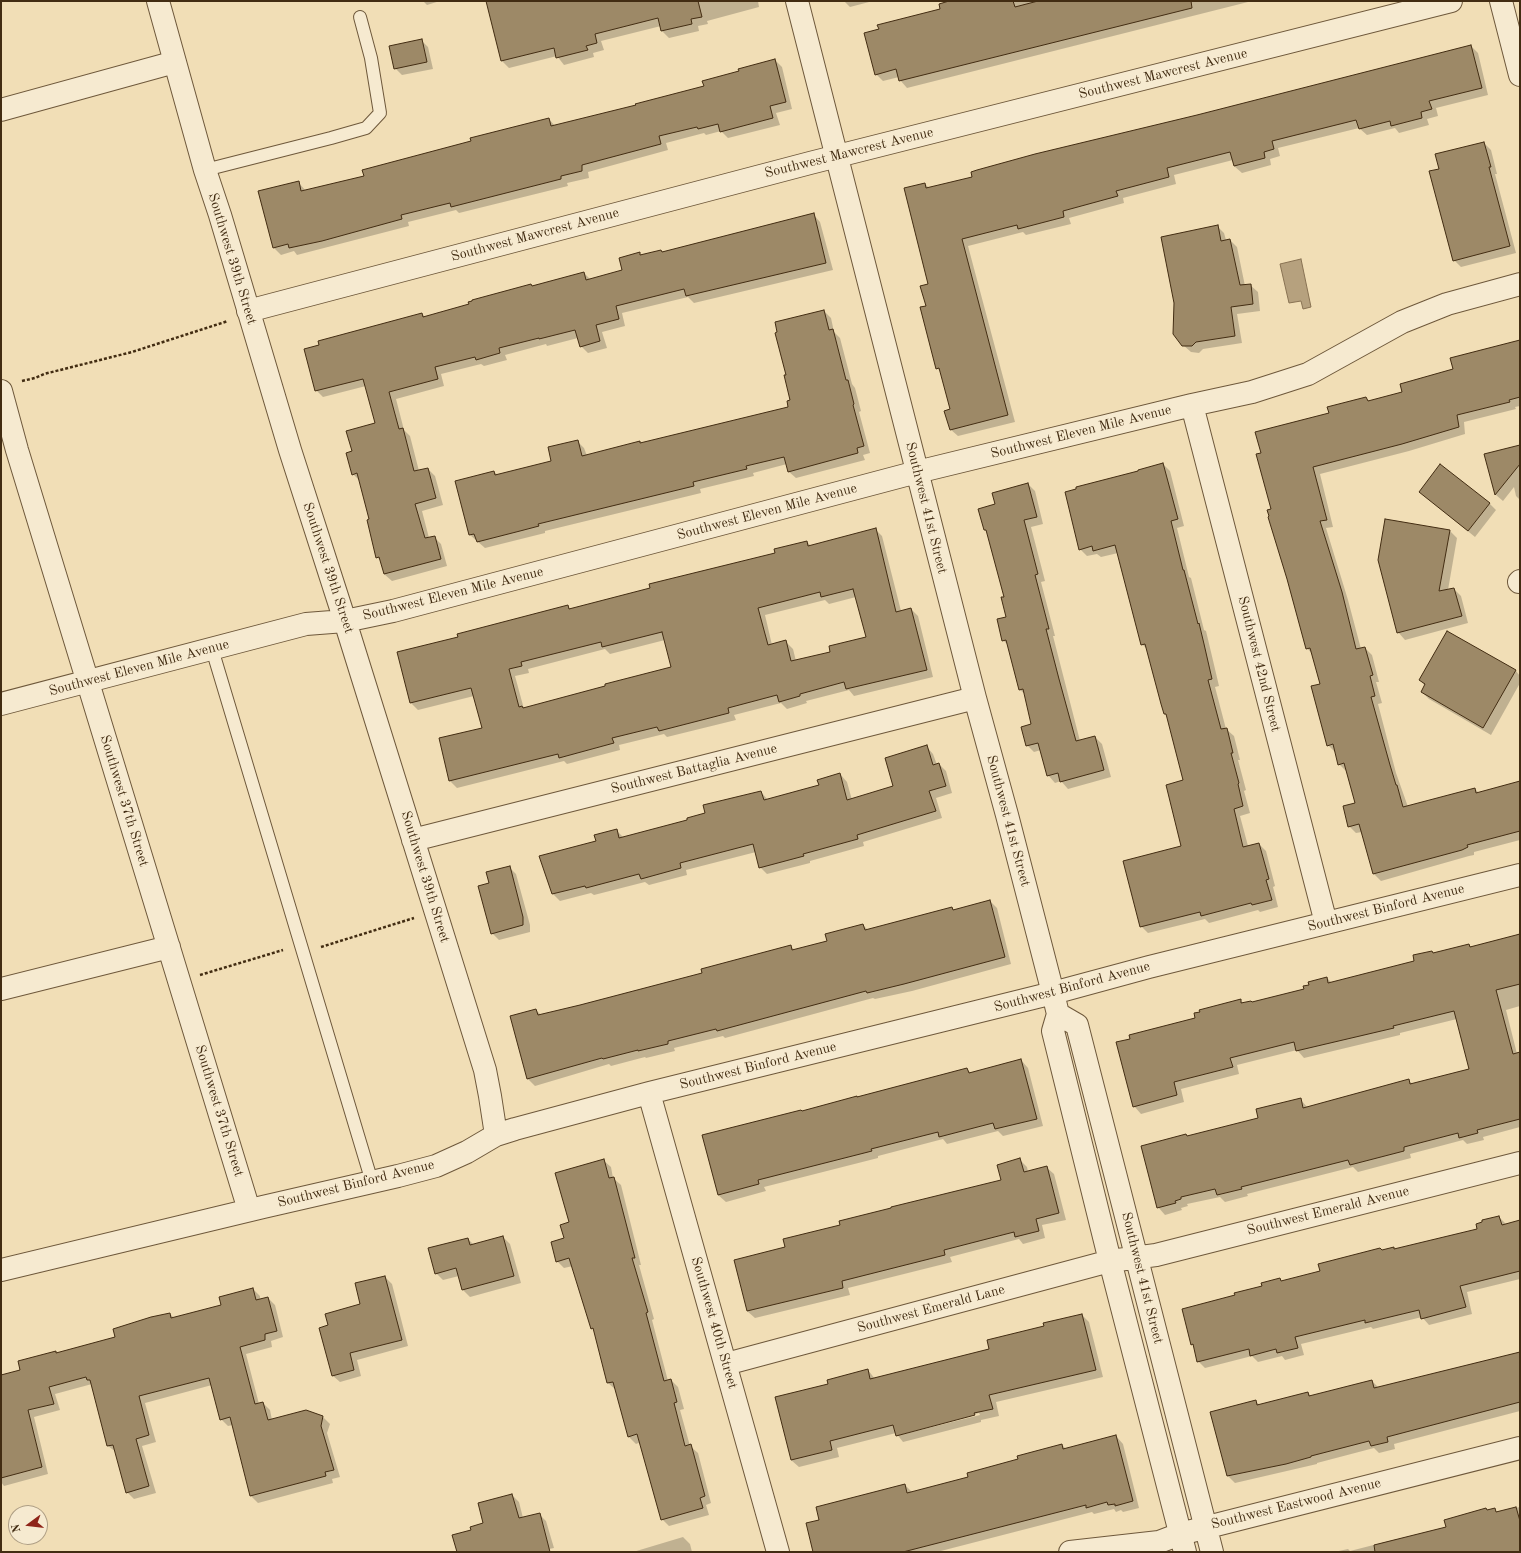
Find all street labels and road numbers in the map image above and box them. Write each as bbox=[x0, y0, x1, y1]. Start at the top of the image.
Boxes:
street label: Southwest Mawcrest Avenue bbox=[1077, 45, 1249, 103]
street label: Southwest Mawcrest Avenue bbox=[763, 124, 935, 182]
street label: Southwest 39th Street bbox=[204, 191, 260, 327]
street label: Southwest Mawcrest Avenue bbox=[449, 204, 621, 266]
street label: Southwest Eleven Mile Avenue bbox=[989, 401, 1173, 463]
street label: Southwest 41st Street bbox=[901, 440, 951, 576]
street label: Southwest Eleven Mile Avenue bbox=[675, 480, 859, 544]
street label: Southwest 39th Street bbox=[299, 500, 357, 636]
street label: Southwest Eleven Mile Avenue bbox=[361, 563, 545, 625]
street label: Southwest 42nd Street bbox=[1234, 594, 1284, 734]
street label: Southwest Eleven Mile Avenue bbox=[47, 636, 231, 700]
street label: Southwest 37th Street bbox=[96, 733, 152, 869]
street label: Southwest Battaglia Avenue bbox=[609, 740, 779, 798]
street label: Southwest 41st Street bbox=[982, 753, 1034, 889]
street label: Southwest 39th Street bbox=[397, 809, 453, 945]
street label: Southwest Binford Avenue bbox=[1306, 880, 1466, 936]
street label: Southwest Binford Avenue bbox=[992, 958, 1152, 1016]
street label: Southwest Binford Avenue bbox=[678, 1038, 838, 1094]
street label: Southwest 37th Street bbox=[191, 1043, 247, 1179]
street label: Southwest Binford Avenue bbox=[276, 1156, 436, 1212]
street label: Southwest Emerald Avenue bbox=[1245, 1183, 1411, 1239]
street label: Southwest 41st Street bbox=[1117, 1210, 1167, 1346]
street label: Southwest 40th Street bbox=[687, 1255, 741, 1391]
street label: Southwest Emerald Lane bbox=[855, 1281, 1007, 1337]
street label: Southwest Eastwood Avenue bbox=[1209, 1475, 1383, 1533]

